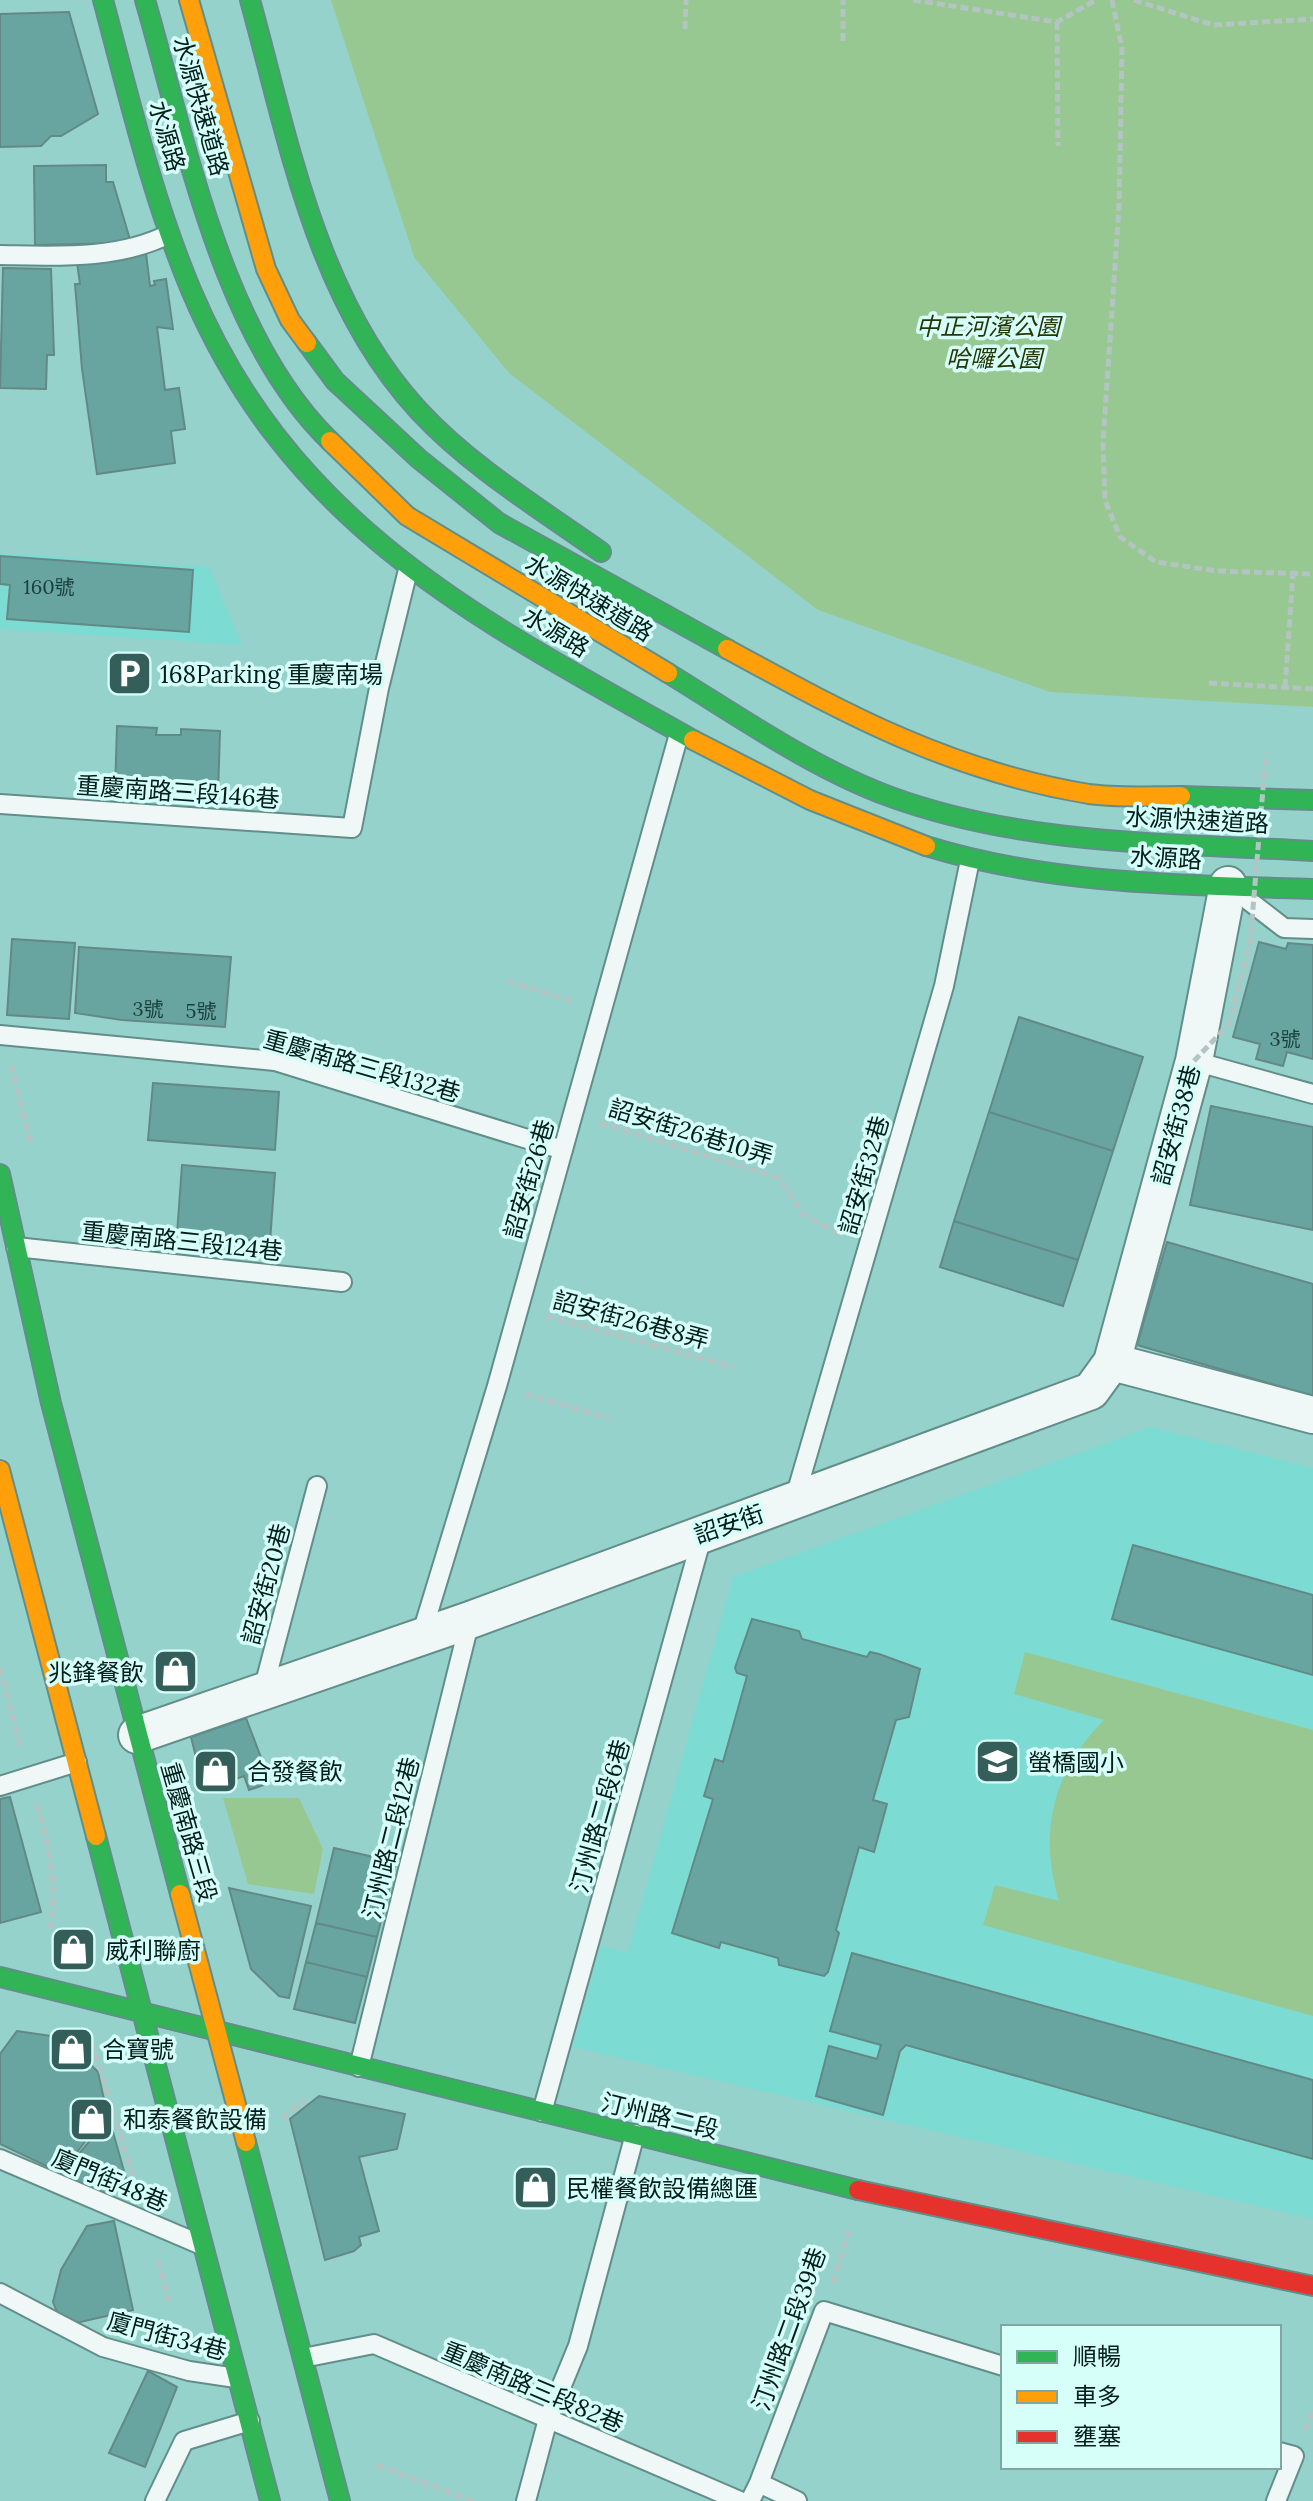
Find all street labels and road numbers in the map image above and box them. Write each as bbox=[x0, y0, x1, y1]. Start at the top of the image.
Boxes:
street label: 水源快速道路 bbox=[166, 33, 236, 179]
street label: 水源路 bbox=[142, 97, 192, 175]
street label: 水源快速道路 bbox=[519, 548, 659, 648]
street label: 水源路 bbox=[517, 600, 595, 664]
street label: 重慶南路三段146巷 bbox=[75, 769, 281, 815]
street label: 水源快速道路 bbox=[1124, 801, 1270, 839]
street label: 水源路 bbox=[1129, 841, 1203, 875]
street label: 重慶南路三段132巷 bbox=[260, 1023, 464, 1109]
street label: 詔安街38巷 bbox=[1145, 1062, 1207, 1188]
street label: 詔安街26巷10弄 bbox=[605, 1092, 777, 1172]
street label: 詔安街32巷 bbox=[832, 1112, 896, 1238]
street label: 詔安街26巷 bbox=[497, 1116, 561, 1242]
street label: 重慶南路三段124巷 bbox=[80, 1215, 284, 1267]
street label: 詔安街26巷8弄 bbox=[550, 1284, 712, 1356]
street label: 詔安街 bbox=[690, 1498, 768, 1550]
street label: 詔安街20巷 bbox=[235, 1520, 297, 1648]
street label: 汀州路二段6巷 bbox=[563, 1736, 637, 1896]
street label: 汀州路二段12巷 bbox=[356, 1754, 426, 1922]
street label: 重慶南路三段 bbox=[154, 1759, 224, 1905]
street label: 汀州路二段 bbox=[598, 2086, 722, 2146]
street label: 廈門街48巷 bbox=[48, 2142, 172, 2218]
street label: 汀州路二段39巷 bbox=[745, 2243, 833, 2415]
street label: 廈門街34巷 bbox=[104, 2305, 230, 2367]
street label: 重慶南路三段82巷 bbox=[437, 2335, 629, 2439]

